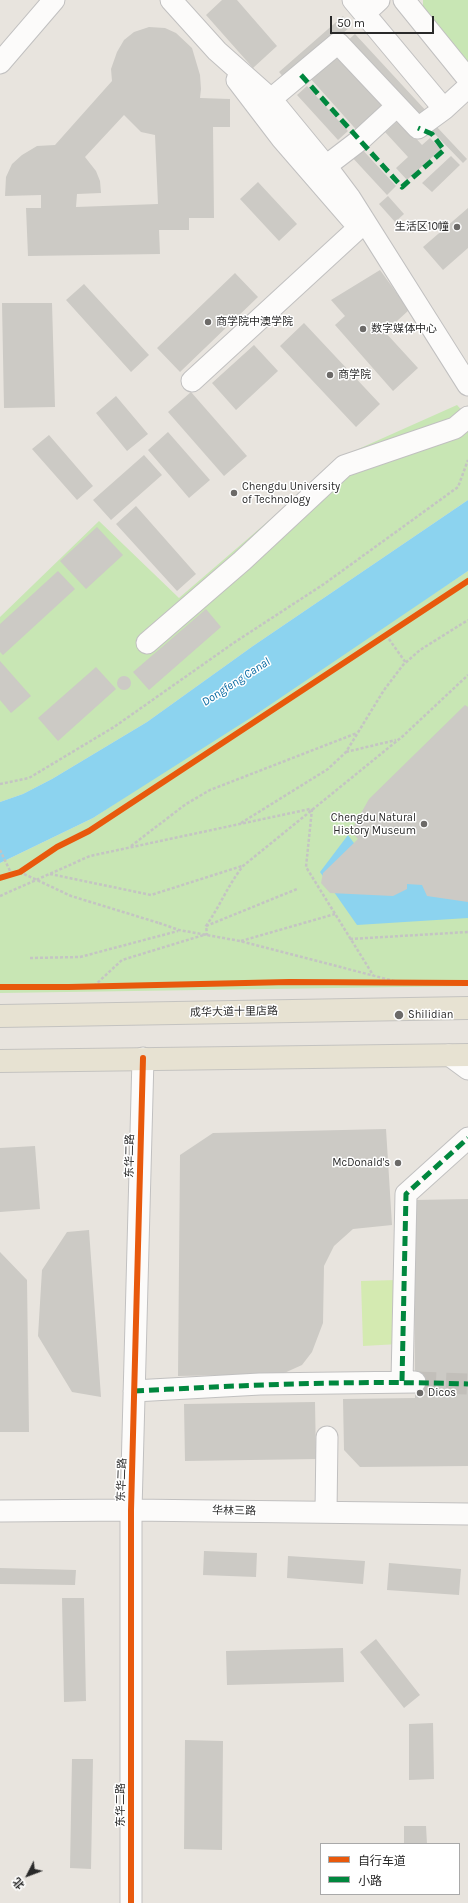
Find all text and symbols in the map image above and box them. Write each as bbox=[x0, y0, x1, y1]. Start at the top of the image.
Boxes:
scale bar bbox=[332, 8, 436, 34]
text: 50 m bbox=[337, 16, 365, 30]
place label: 生活区10幢 bbox=[395, 220, 449, 234]
marker: 生活区10幢 bbox=[452, 222, 462, 232]
place label: 商学院中澳学院 bbox=[216, 315, 293, 329]
marker: 商学院中澳学院 bbox=[203, 317, 213, 327]
place label: 数字媒体中心 bbox=[371, 322, 437, 336]
marker: 数字媒体中心 bbox=[358, 324, 368, 334]
place label: 商学院 bbox=[338, 368, 371, 382]
marker: 商学院 bbox=[325, 370, 335, 380]
place label: Chengdu University of Technology bbox=[242, 480, 340, 506]
marker: Chengdu University of Technology bbox=[229, 488, 239, 498]
water label: Dongfeng Canal bbox=[199, 655, 273, 709]
place label: Chengdu Natural History Museum bbox=[331, 811, 416, 837]
marker: Chengdu Natural History Museum bbox=[419, 819, 429, 829]
street label: 成华大道十里店路 bbox=[190, 1005, 278, 1019]
place label: Shilidian bbox=[408, 1008, 453, 1022]
marker: Shilidian bbox=[393, 1009, 405, 1021]
street label: 东华二路 bbox=[123, 1134, 137, 1178]
place label: McDonald's bbox=[332, 1156, 390, 1170]
marker: McDonald's bbox=[393, 1158, 403, 1168]
place label: Dicos bbox=[428, 1386, 456, 1400]
marker: Dicos bbox=[415, 1388, 425, 1398]
street label: 东华二路 bbox=[115, 1458, 129, 1502]
street label: 华林三路 bbox=[212, 1504, 256, 1518]
street label: 东华二路 bbox=[114, 1783, 128, 1827]
legend bbox=[320, 1843, 460, 1895]
text: 自行车道 bbox=[358, 1854, 406, 1868]
north arrow bbox=[8, 1855, 48, 1895]
text: 小路 bbox=[358, 1874, 382, 1888]
text: 北 bbox=[10, 1875, 27, 1892]

